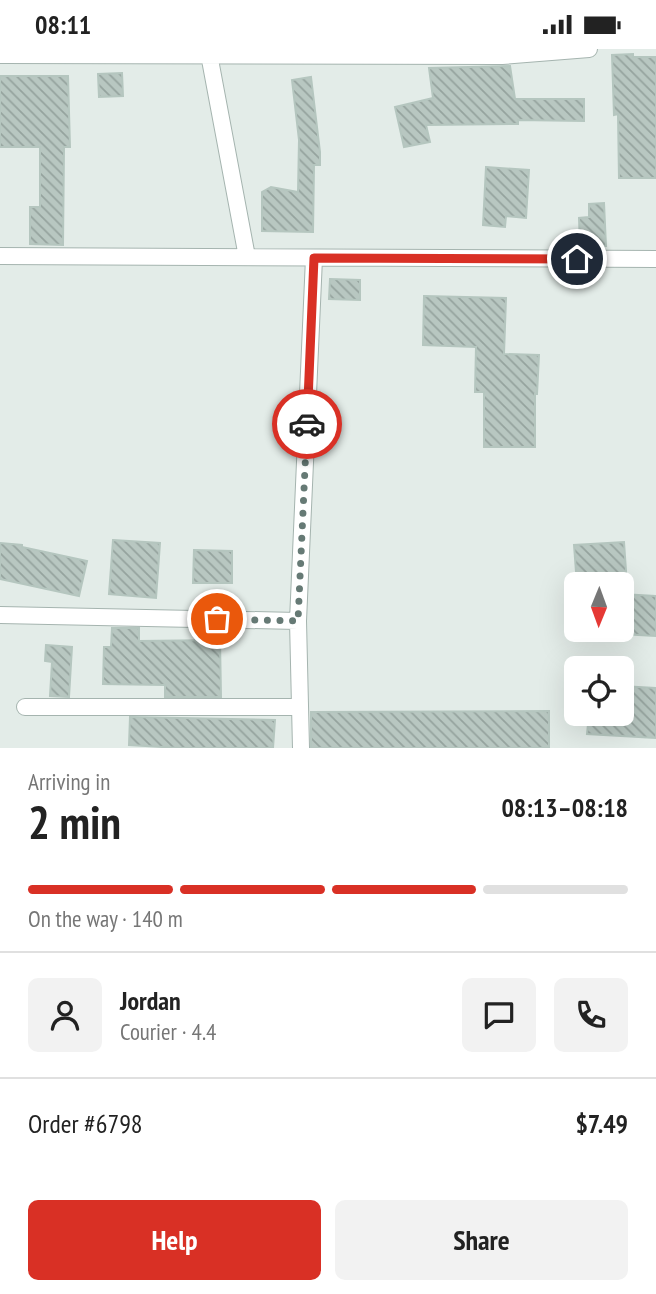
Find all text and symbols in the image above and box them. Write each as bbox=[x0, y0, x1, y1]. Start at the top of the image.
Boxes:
text: 08:11 bbox=[35, 8, 91, 41]
pin bbox=[547, 229, 607, 289]
icon: home bbox=[558, 240, 596, 278]
courier bbox=[272, 389, 342, 459]
icon: car bbox=[288, 405, 326, 443]
north arrow bbox=[564, 572, 634, 642]
map controls bbox=[564, 572, 634, 726]
pin bbox=[187, 589, 247, 649]
icon: bag bbox=[198, 600, 236, 638]
button: locate bbox=[564, 656, 634, 726]
text: Arriving in bbox=[28, 767, 110, 796]
text: 08:13–08:18 bbox=[501, 791, 628, 824]
text: 2 min bbox=[28, 792, 121, 852]
text: On the way · 140 m bbox=[28, 904, 183, 933]
button: person bbox=[28, 978, 102, 1052]
button: chat bbox=[462, 978, 536, 1052]
button: phone bbox=[554, 978, 628, 1052]
text: Jordan bbox=[120, 984, 181, 1017]
text: Courier · 4.4 bbox=[120, 1017, 216, 1046]
text: Order #6798 bbox=[28, 1107, 143, 1140]
text: $7.49 bbox=[575, 1107, 628, 1140]
button: Help bbox=[28, 1200, 321, 1280]
button: Share bbox=[335, 1200, 628, 1280]

